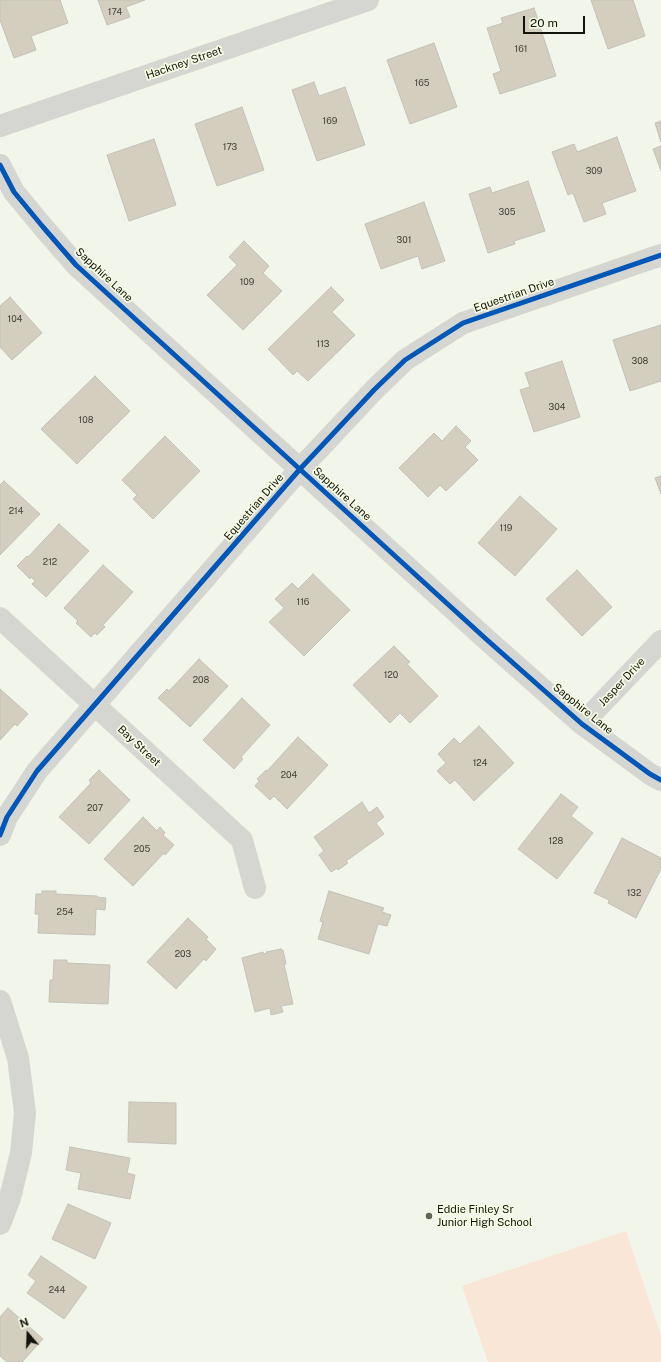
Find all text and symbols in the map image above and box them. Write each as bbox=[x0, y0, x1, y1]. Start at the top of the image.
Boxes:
house number: 174 bbox=[108, 7, 122, 17]
scale bar bbox=[525, 8, 587, 34]
text: 20 m bbox=[530, 16, 558, 30]
street label: Hackney Street bbox=[144, 44, 224, 82]
house number: 161 bbox=[515, 44, 527, 54]
house number: 165 bbox=[414, 78, 430, 88]
house number: 169 bbox=[323, 116, 337, 126]
house number: 173 bbox=[223, 142, 237, 152]
house number: 309 bbox=[586, 166, 602, 176]
house number: 305 bbox=[499, 207, 515, 217]
house number: 301 bbox=[397, 235, 411, 245]
street label: Sapphire Lane bbox=[73, 245, 135, 305]
street label: Equestrian Drive bbox=[472, 275, 556, 315]
house number: 109 bbox=[240, 277, 254, 287]
house number: 104 bbox=[8, 314, 22, 324]
house number: 113 bbox=[317, 339, 329, 349]
house number: 308 bbox=[632, 356, 648, 366]
house number: 304 bbox=[549, 402, 565, 412]
house number: 108 bbox=[79, 415, 93, 425]
street label: Sapphire Lane bbox=[310, 464, 374, 524]
street label: Equestrian Drive bbox=[221, 471, 287, 543]
house number: 214 bbox=[9, 506, 23, 516]
house number: 119 bbox=[500, 523, 512, 533]
house number: 212 bbox=[43, 557, 57, 567]
house number: 116 bbox=[297, 597, 309, 607]
street label: Jasper Drive bbox=[596, 655, 648, 709]
house number: 120 bbox=[384, 670, 398, 680]
house number: 208 bbox=[193, 675, 209, 685]
street label: Sapphire Lane bbox=[550, 681, 616, 737]
street label: Bay Street bbox=[115, 723, 163, 769]
house number: 124 bbox=[473, 758, 487, 768]
house number: 204 bbox=[281, 770, 297, 780]
house number: 207 bbox=[87, 803, 103, 813]
house number: 128 bbox=[549, 836, 563, 846]
house number: 205 bbox=[134, 844, 150, 854]
house number: 132 bbox=[627, 888, 641, 898]
house number: 254 bbox=[57, 907, 73, 917]
house number: 203 bbox=[175, 949, 191, 959]
place label: Eddie Finley Sr Junior High School bbox=[437, 1203, 532, 1229]
marker: Eddie Finley Sr Junior High School bbox=[424, 1211, 434, 1221]
house number: 244 bbox=[49, 1285, 65, 1295]
north arrow bbox=[8, 1314, 48, 1354]
text: N bbox=[18, 1316, 30, 1330]

